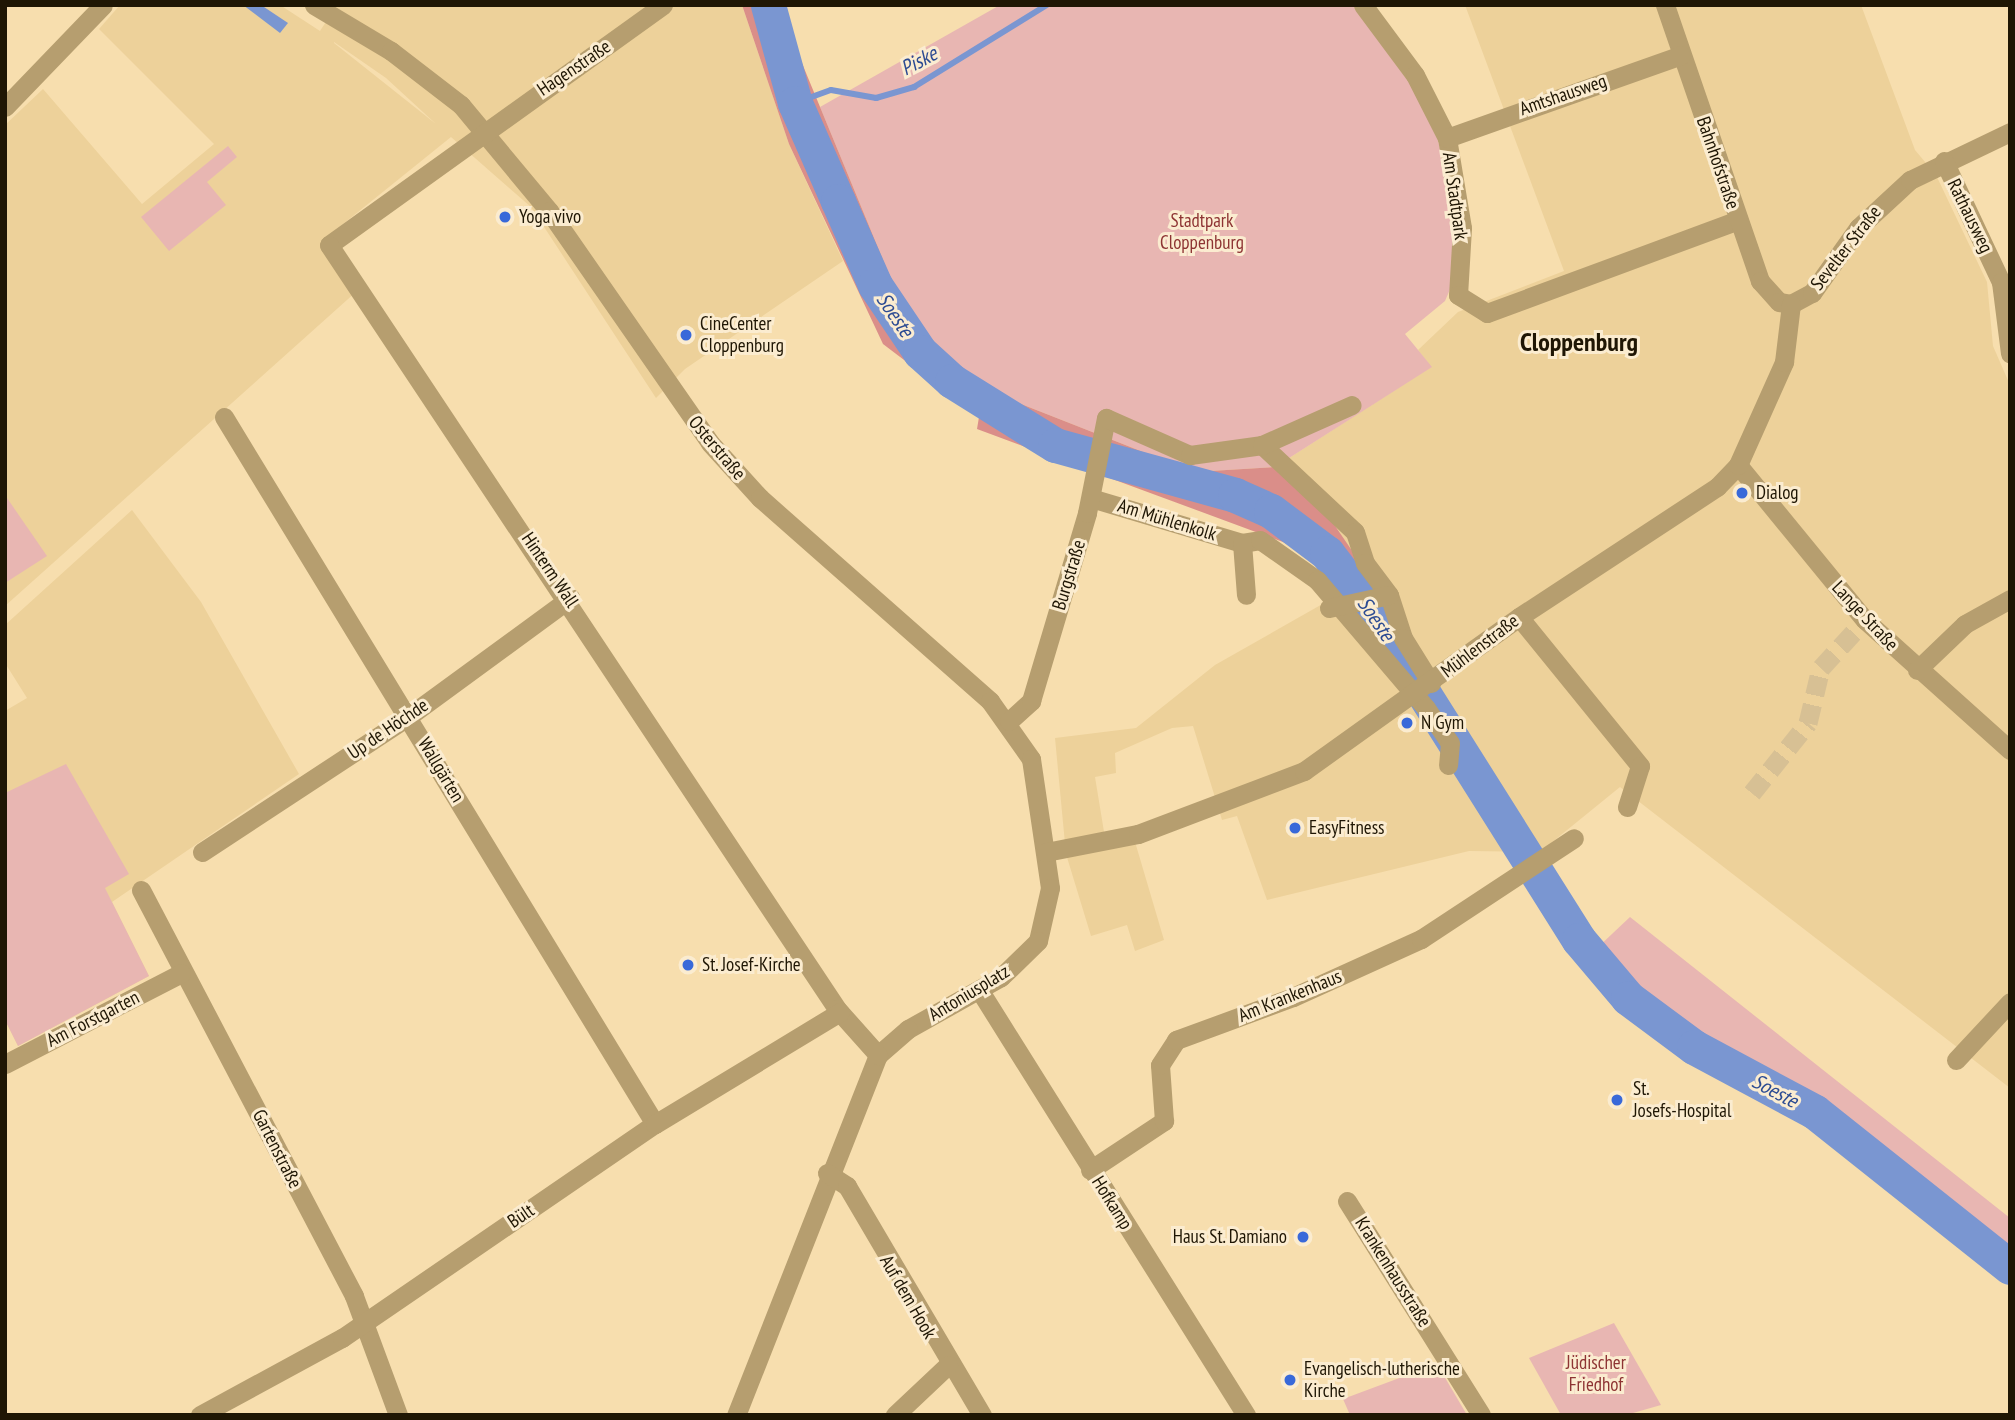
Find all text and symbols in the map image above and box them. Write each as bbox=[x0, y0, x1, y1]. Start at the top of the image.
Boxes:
street label: Hagenstraße bbox=[533, 35, 615, 101]
water label: Piske bbox=[896, 41, 942, 81]
street label: Amtshausweg bbox=[1516, 69, 1610, 121]
street label: Bahnhofstraße bbox=[1692, 114, 1744, 212]
street label: Am Stadtpark bbox=[1438, 151, 1472, 241]
street label: Rathausweg bbox=[1942, 175, 1998, 257]
street label: Sevelter Straße bbox=[1806, 201, 1886, 295]
place label: Yoga vivo bbox=[519, 206, 581, 228]
marker: Yoga vivo bbox=[497, 209, 513, 225]
park label: Stadtpark Cloppenburg bbox=[1160, 210, 1244, 254]
water label: Soeste bbox=[871, 288, 919, 342]
place label: CineCenter Cloppenburg bbox=[700, 313, 784, 357]
district label: Cloppenburg bbox=[1520, 326, 1638, 358]
marker: CineCenter Cloppenburg bbox=[678, 327, 694, 343]
street label: Osterstraße bbox=[684, 411, 750, 485]
place label: Dialog bbox=[1756, 482, 1799, 504]
marker: Dialog bbox=[1734, 485, 1750, 501]
street label: Am Mühlenkolk bbox=[1115, 494, 1219, 546]
street label: Hinterm Wall bbox=[517, 528, 583, 612]
street label: Burgstraße bbox=[1048, 537, 1090, 613]
street label: Lange Straße bbox=[1827, 576, 1903, 656]
water label: Soeste bbox=[1352, 592, 1400, 646]
street label: Mühlenstraße bbox=[1437, 610, 1523, 682]
street label: Up de Höchde bbox=[344, 694, 432, 764]
place label: N Gym bbox=[1421, 712, 1464, 734]
marker: N Gym bbox=[1399, 715, 1415, 731]
street label: Wallgärten bbox=[413, 734, 469, 806]
place label: EasyFitness bbox=[1309, 817, 1385, 839]
marker: EasyFitness bbox=[1287, 820, 1303, 836]
place label: St. Josef-Kirche bbox=[702, 954, 802, 976]
marker: St. Josef-Kirche bbox=[680, 957, 696, 973]
street label: Antoniusplatz bbox=[925, 960, 1013, 1026]
street label: Am Krankenhaus bbox=[1235, 965, 1345, 1027]
street label: Am Forstgarten bbox=[43, 986, 143, 1052]
water label: Soeste bbox=[1748, 1069, 1802, 1113]
place label: St. Josefs-Hospital bbox=[1633, 1078, 1731, 1122]
marker: St. Josefs-Hospital bbox=[1607, 1090, 1627, 1110]
street label: Gartenstraße bbox=[247, 1106, 307, 1192]
street label: Hofkamp bbox=[1087, 1172, 1137, 1234]
street label: Bült bbox=[503, 1199, 539, 1233]
street label: Krankenhausstraße bbox=[1350, 1213, 1436, 1331]
place label: Haus St. Damiano bbox=[1172, 1226, 1287, 1248]
marker: Haus St. Damiano bbox=[1293, 1227, 1313, 1247]
street label: Auf dem Hook bbox=[875, 1251, 941, 1343]
park label: Jüdischer Friedhof bbox=[1566, 1352, 1626, 1396]
place label: Evangelisch-lutherische Kirche bbox=[1304, 1358, 1460, 1402]
marker: Evangelisch-lutherische Kirche bbox=[1282, 1372, 1298, 1388]

